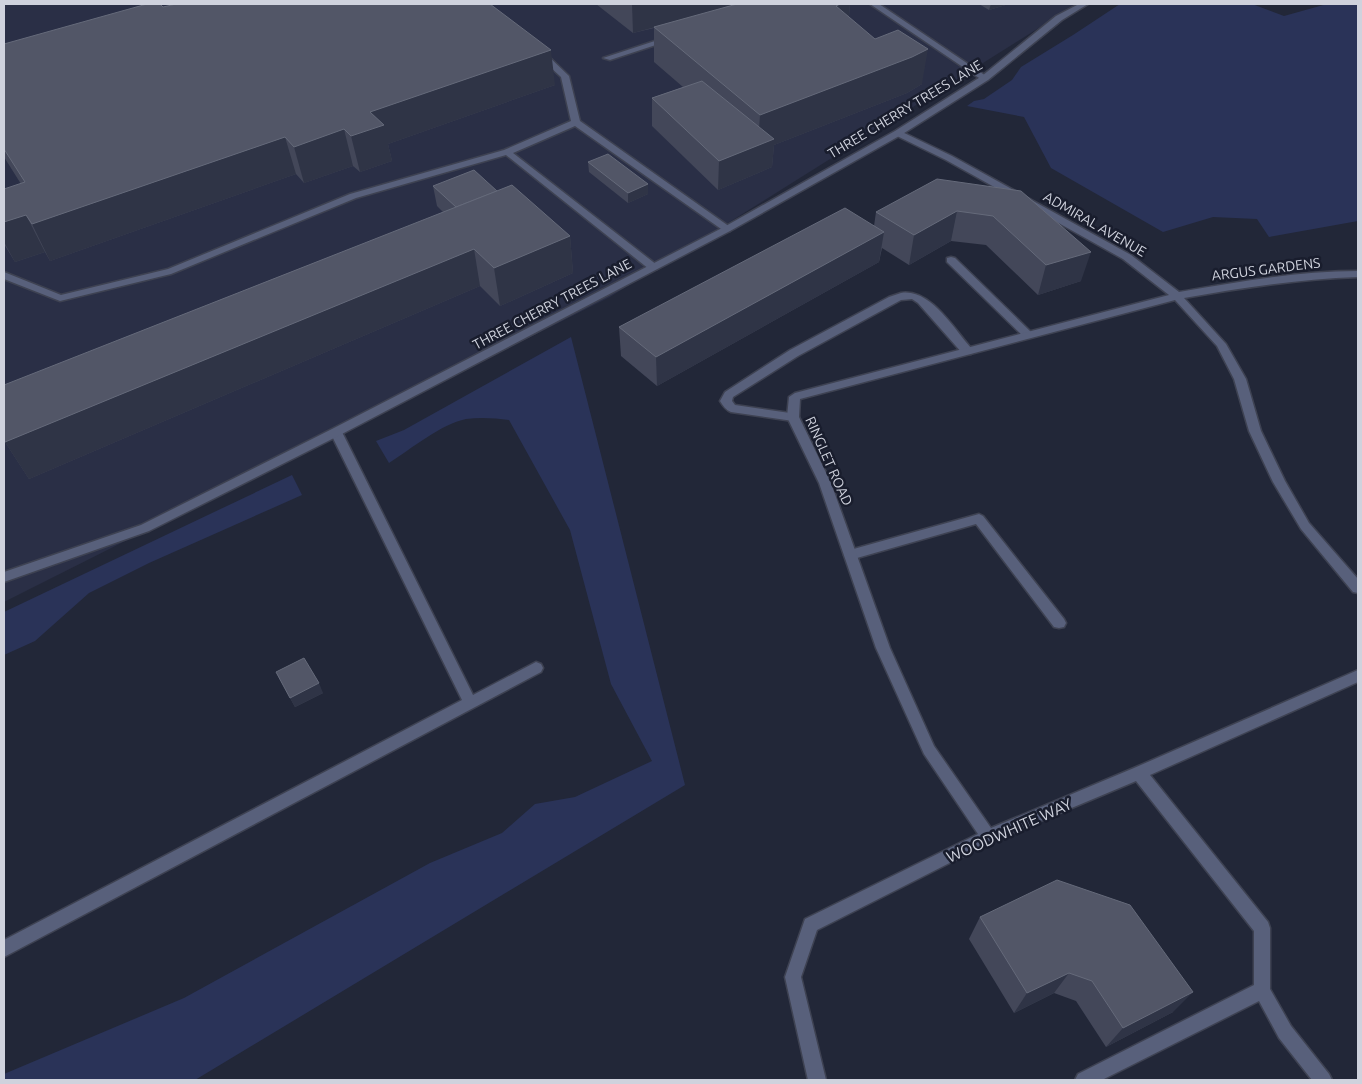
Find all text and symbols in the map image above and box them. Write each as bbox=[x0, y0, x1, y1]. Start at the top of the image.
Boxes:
street label: THREE CHERRY TREES LANE bbox=[825, 56, 985, 162]
street label: ADMIRAL AVENUE bbox=[1041, 188, 1149, 260]
street label: ARGUS GARDENS bbox=[1211, 254, 1321, 284]
street label: THREE CHERRY TREES LANE bbox=[470, 255, 634, 353]
street label: RINGLET ROAD bbox=[802, 414, 856, 508]
street label: WOODWHITE WAY bbox=[943, 794, 1075, 866]

